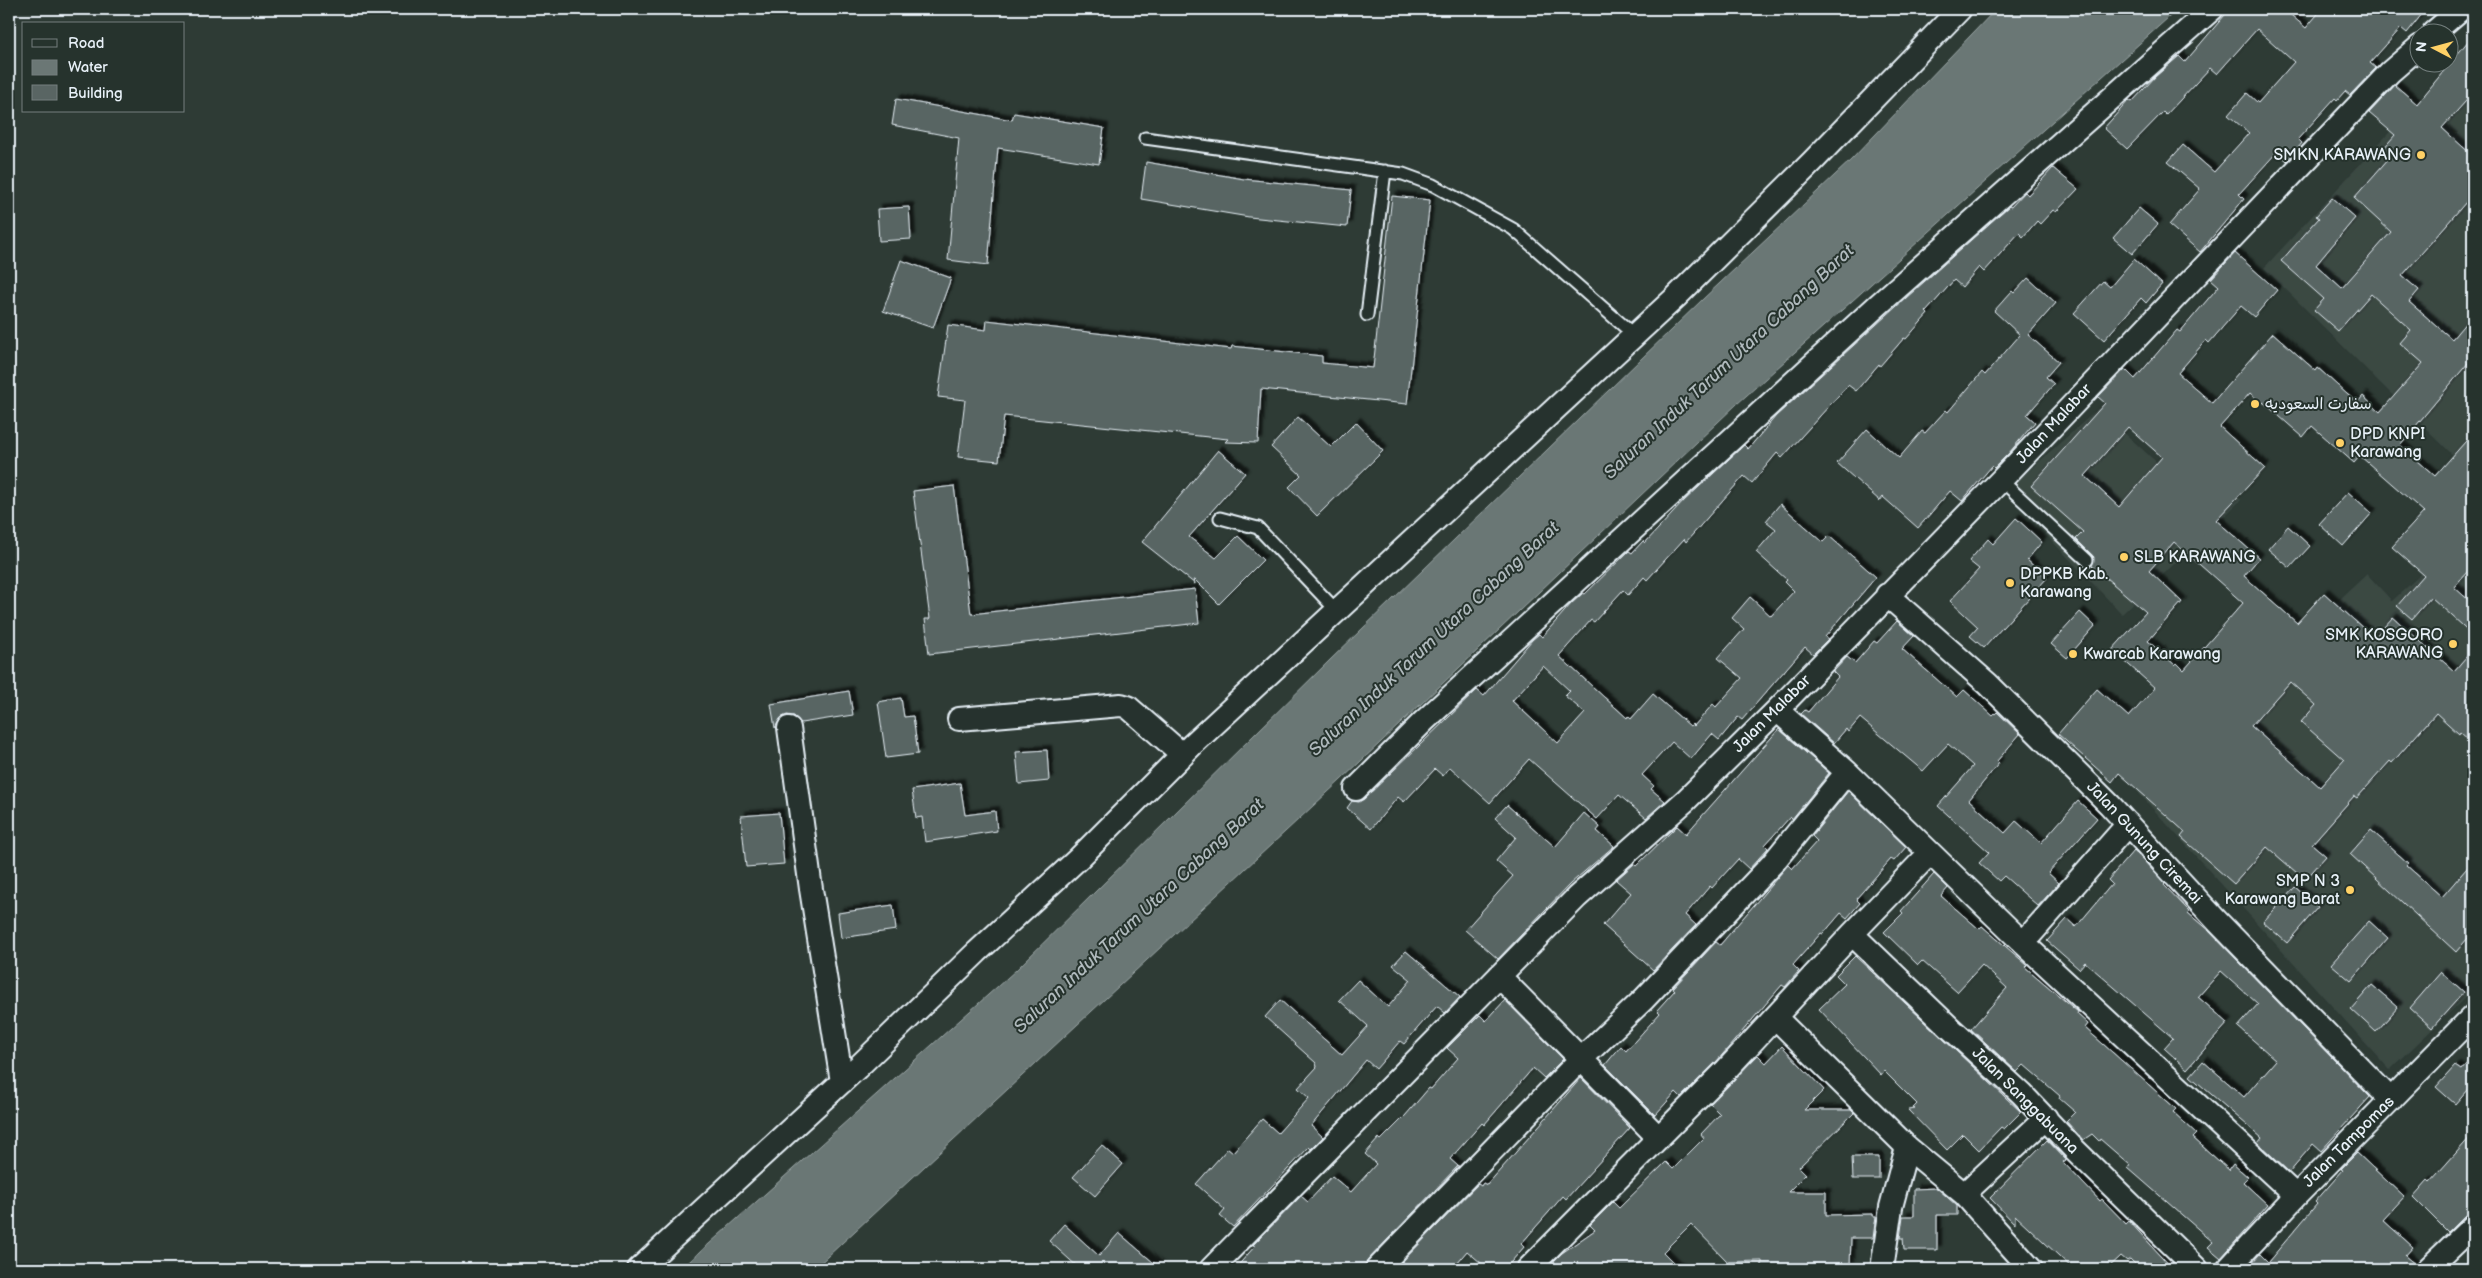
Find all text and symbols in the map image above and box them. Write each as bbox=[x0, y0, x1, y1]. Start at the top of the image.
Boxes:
legend bbox=[22, 22, 185, 112]
north arrow bbox=[2410, 22, 2460, 72]
text: Road bbox=[68, 34, 104, 53]
text: N bbox=[2413, 41, 2431, 53]
text: Water bbox=[68, 58, 108, 77]
text: Building bbox=[68, 84, 123, 103]
place label: SMKN KARAWANG bbox=[2273, 146, 2411, 165]
marker: SMKN KARAWANG bbox=[2415, 149, 2427, 161]
water label: Saluran Induk Tarum Utara Cabang Barat bbox=[1600, 240, 1859, 484]
street label: Jalan Malabar bbox=[2012, 380, 2096, 468]
place label: سفارت السعوديه bbox=[2265, 395, 2372, 414]
marker: سفارت السعوديه bbox=[2249, 398, 2261, 410]
place label: DPD KNPI Karawang bbox=[2350, 425, 2425, 462]
marker: DPD KNPI Karawang bbox=[2334, 437, 2346, 449]
water label: Saluran Induk Tarum Utara Cabang Barat bbox=[1305, 517, 1564, 761]
place label: SLB KARAWANG bbox=[2134, 548, 2256, 567]
marker: SLB KARAWANG bbox=[2118, 551, 2130, 563]
place label: DPPKB Kab. Karawang bbox=[2020, 565, 2108, 602]
marker: DPPKB Kab. Karawang bbox=[2004, 577, 2016, 589]
place label: SMK KOSGORO KARAWANG bbox=[2325, 626, 2443, 663]
marker: SMK KOSGORO KARAWANG bbox=[2447, 638, 2459, 650]
place label: Kwarcab Karawang bbox=[2083, 645, 2221, 664]
marker: Kwarcab Karawang bbox=[2067, 648, 2079, 660]
street label: Jalan Malabar bbox=[1729, 671, 1815, 757]
street label: Jalan Gunung Ciremai bbox=[2082, 778, 2206, 908]
water label: Saluran Induk Tarum Utara Cabang Barat bbox=[1010, 794, 1269, 1038]
place label: SMP N 3 Karawang Barat bbox=[2225, 872, 2340, 909]
marker: SMP N 3 Karawang Barat bbox=[2344, 884, 2356, 896]
street label: Jalan Sanggabuana bbox=[1968, 1044, 2082, 1158]
street label: Jalan Tampomas bbox=[2299, 1092, 2399, 1192]

